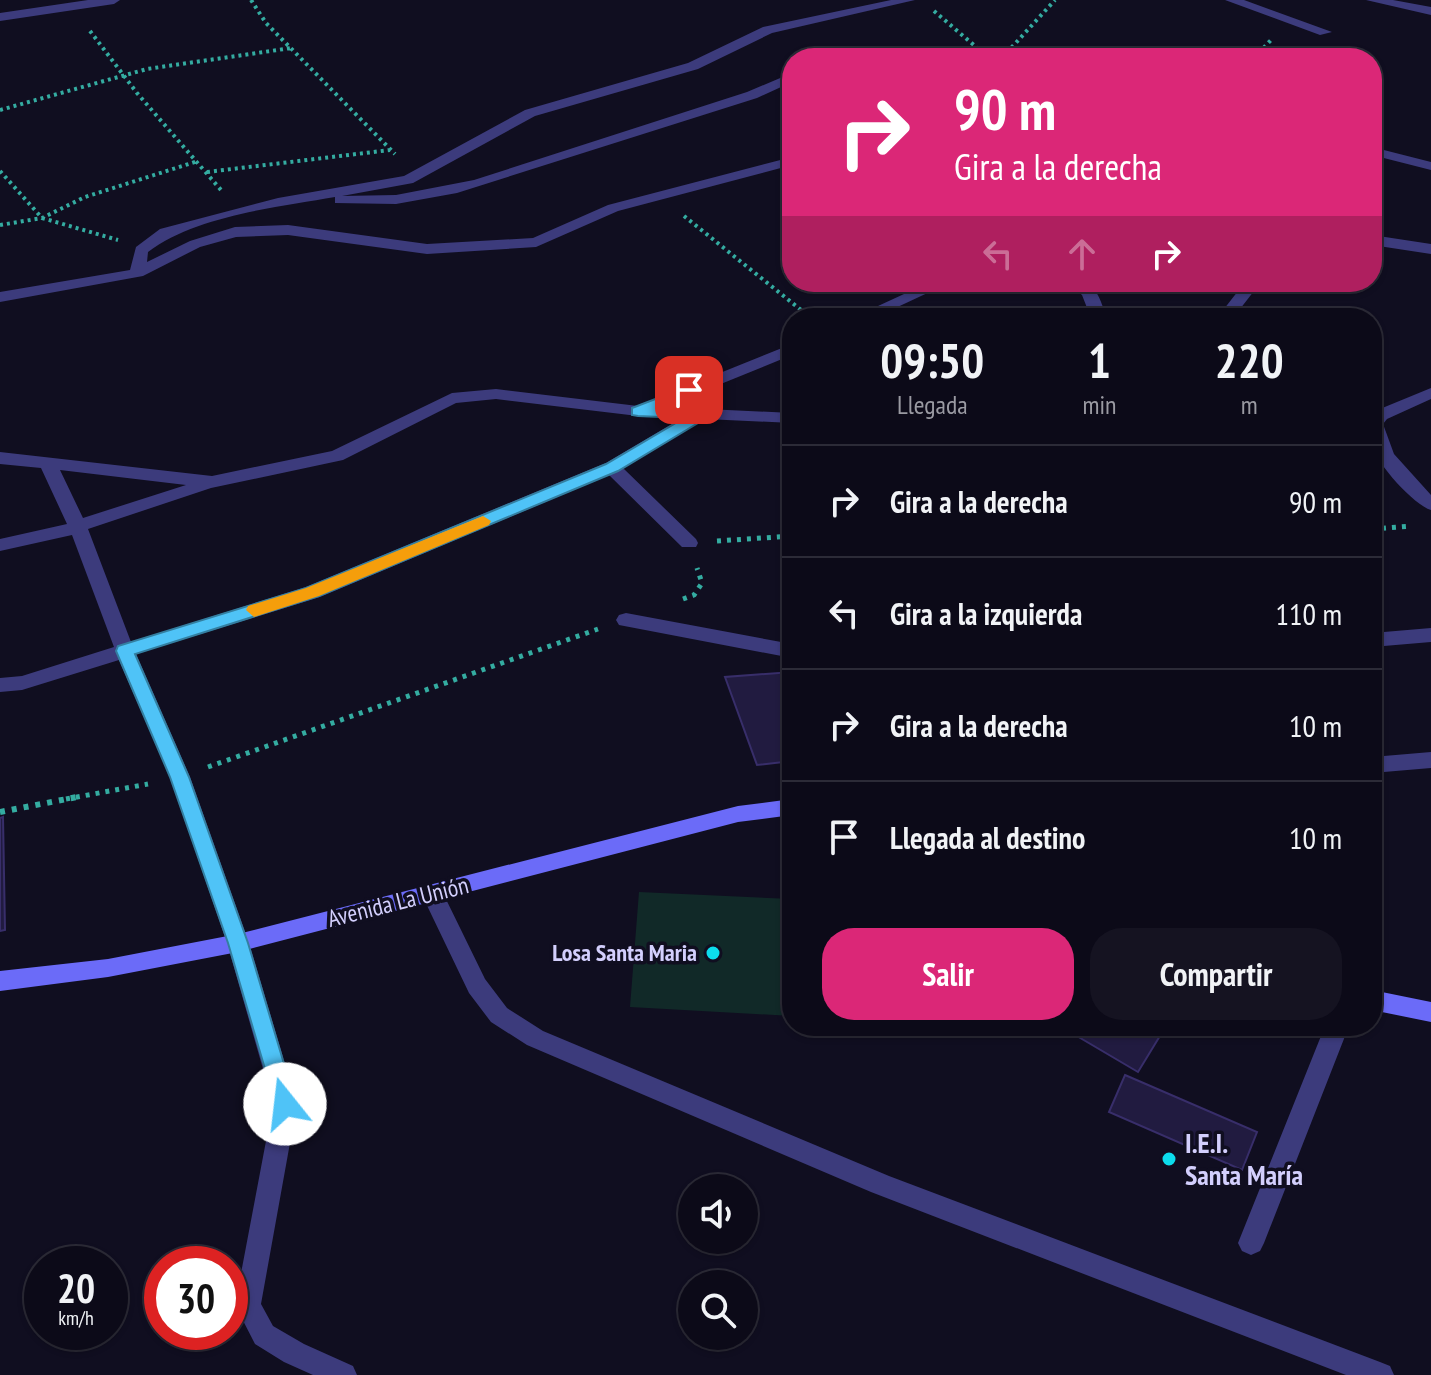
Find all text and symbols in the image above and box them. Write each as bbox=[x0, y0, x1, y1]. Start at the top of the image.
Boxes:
text: 90 m bbox=[954, 73, 1056, 145]
icon: right bbox=[822, 80, 926, 184]
text: Gira a la derecha bbox=[954, 143, 1162, 190]
icon: left bbox=[976, 232, 1020, 276]
icon: ahead bbox=[1060, 232, 1104, 276]
icon: right bbox=[1144, 232, 1188, 276]
text: 09:50 bbox=[880, 329, 984, 391]
text: 1 bbox=[1088, 329, 1111, 391]
text: 220 bbox=[1215, 329, 1284, 391]
pin bbox=[655, 356, 723, 424]
icon: arrive bbox=[667, 368, 711, 412]
text: Llegada bbox=[897, 388, 968, 421]
text: min bbox=[1082, 388, 1116, 421]
text: m bbox=[1241, 388, 1258, 421]
icon: right bbox=[822, 479, 866, 523]
text: Gira a la derecha bbox=[890, 482, 1068, 521]
text: 90 m bbox=[1289, 482, 1342, 521]
icon: left bbox=[822, 591, 866, 635]
text: Gira a la izquierda bbox=[890, 594, 1082, 633]
text: 110 m bbox=[1276, 594, 1342, 633]
icon: right bbox=[822, 703, 866, 747]
text: Gira a la derecha bbox=[890, 706, 1068, 745]
text: 10 m bbox=[1289, 706, 1342, 745]
icon: arrive bbox=[822, 815, 866, 859]
text: Llegada al destino bbox=[890, 818, 1085, 857]
text: 10 m bbox=[1289, 818, 1342, 857]
street label: Avenida La Unión bbox=[324, 869, 472, 934]
button: Salir bbox=[822, 928, 1074, 1020]
button: Compartir bbox=[1090, 928, 1342, 1020]
place label: Losa Santa Maria bbox=[552, 937, 697, 968]
marker: Losa Santa Maria bbox=[704, 944, 722, 962]
position arrow bbox=[243, 1062, 327, 1146]
place label: I.E.I. Santa María bbox=[1185, 1124, 1303, 1193]
marker: I.E.I. Santa María bbox=[1160, 1150, 1178, 1168]
map controls bbox=[678, 1174, 758, 1350]
button: sound bbox=[678, 1174, 758, 1254]
speed limit sign: 30 bbox=[144, 1246, 248, 1350]
text: 20 bbox=[57, 1262, 95, 1314]
button: search bbox=[678, 1270, 758, 1350]
text: km/h bbox=[58, 1305, 94, 1331]

